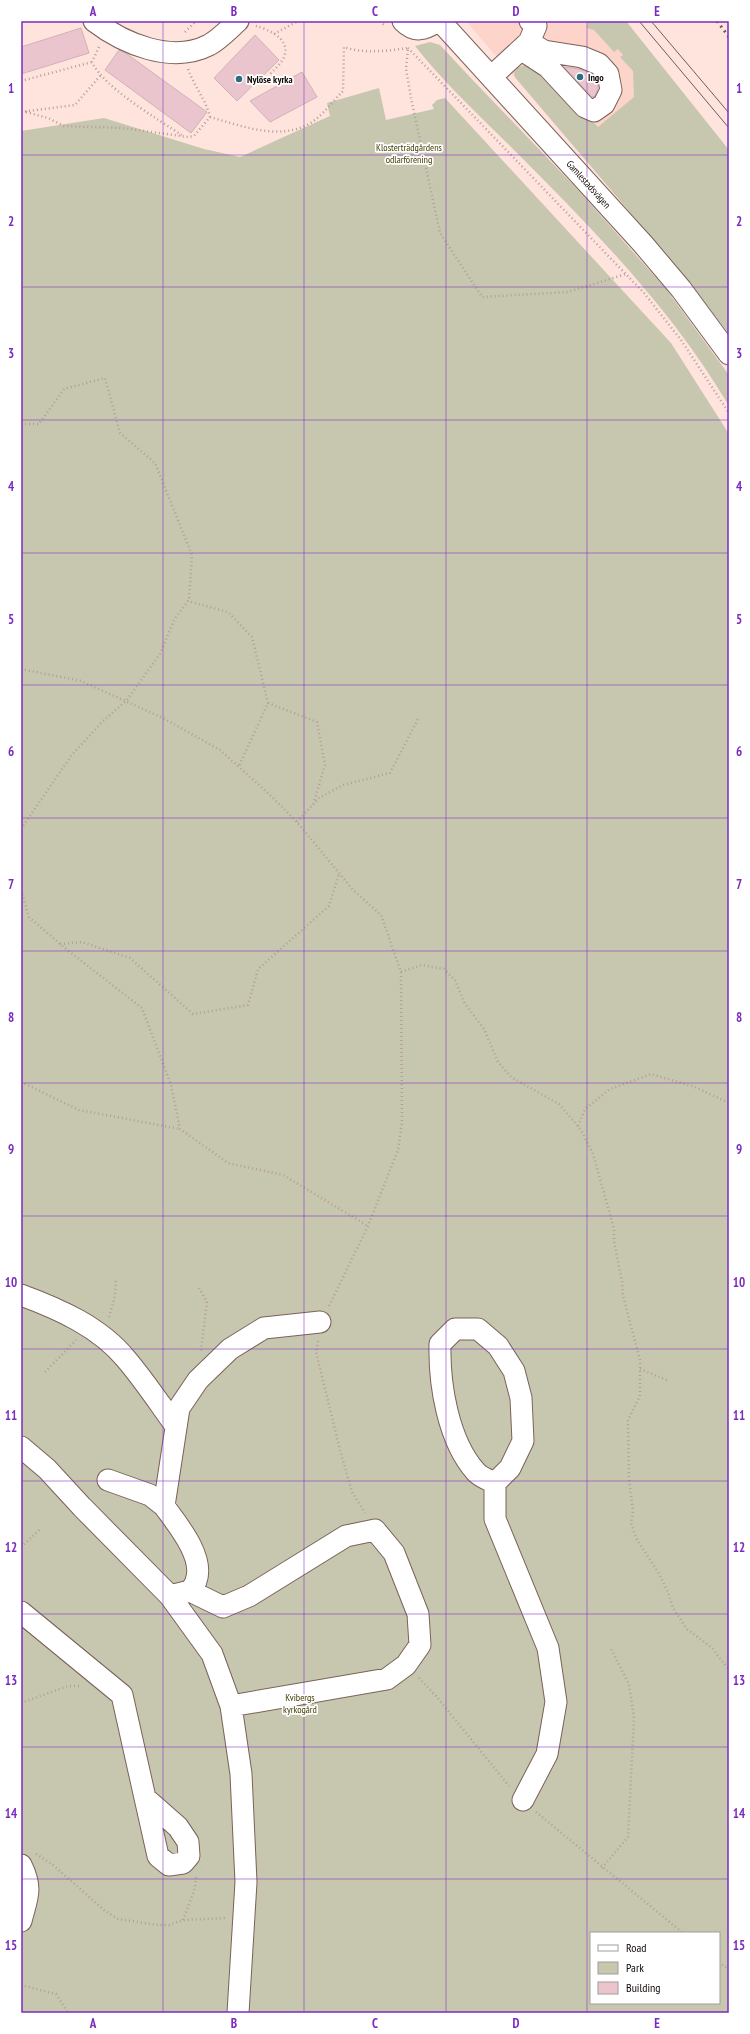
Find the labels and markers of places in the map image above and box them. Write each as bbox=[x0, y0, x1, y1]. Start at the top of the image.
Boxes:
place label: Ingo bbox=[588, 71, 604, 84]
marker: Ingo bbox=[575, 72, 585, 82]
place label: Nylöse kyrka bbox=[247, 73, 293, 86]
marker: Nylöse kyrka bbox=[234, 74, 244, 84]

